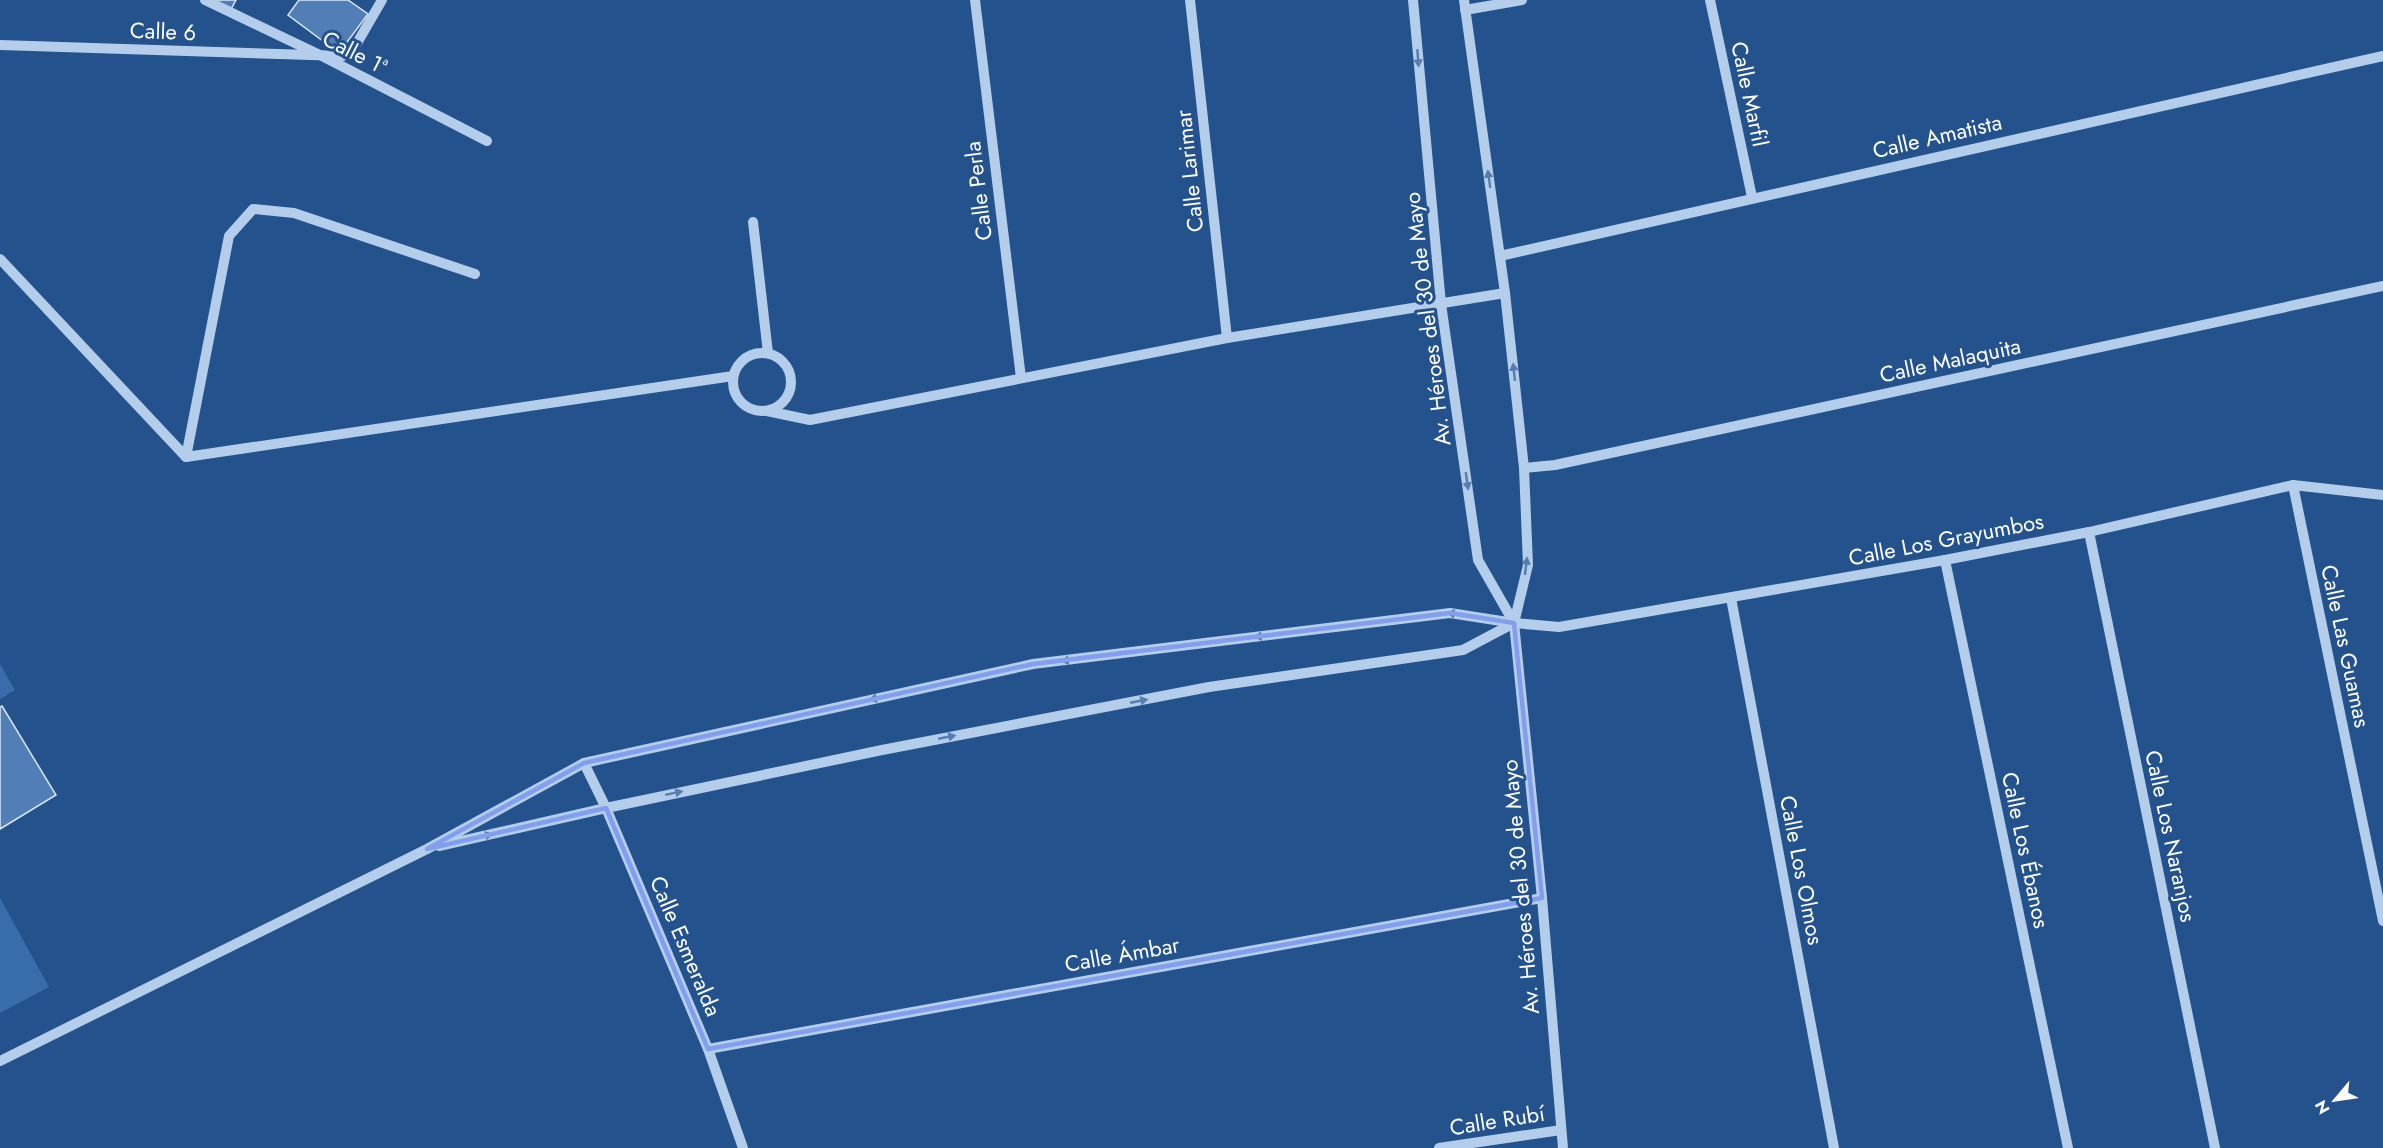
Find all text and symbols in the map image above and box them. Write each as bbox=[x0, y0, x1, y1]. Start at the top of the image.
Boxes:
street label: Calle 6 bbox=[129, 14, 197, 48]
street label: Calle 1ª bbox=[317, 22, 393, 82]
street label: Calle Marfil bbox=[1723, 38, 1777, 150]
one-way arrow bbox=[1413, 49, 1423, 68]
street label: Calle Amatista bbox=[1869, 106, 2005, 166]
street label: Calle Larimar bbox=[1167, 108, 1211, 234]
street label: Calle Perla bbox=[956, 140, 1000, 242]
one-way arrow bbox=[1484, 169, 1493, 188]
street label: Av. Héroes del 30 de Mayo bbox=[1396, 190, 1458, 448]
street label: Calle Malaquita bbox=[1877, 329, 2023, 391]
one-way arrow bbox=[1509, 362, 1518, 381]
one-way arrow bbox=[1462, 472, 1471, 491]
street label: Calle Los Grayumbos bbox=[1846, 504, 2046, 574]
one-way arrow bbox=[1522, 557, 1531, 576]
street label: Calle Las Guamas bbox=[2313, 562, 2379, 730]
one-way arrow bbox=[1447, 609, 1466, 619]
one-way arrow bbox=[1253, 631, 1272, 640]
one-way arrow bbox=[1060, 655, 1079, 665]
one-way arrow bbox=[869, 694, 888, 704]
one-way arrow bbox=[1129, 696, 1148, 705]
one-way arrow bbox=[938, 732, 957, 741]
street label: Calle Los Naranjos bbox=[2137, 747, 2205, 925]
street label: Av. Héroes del 30 de Mayo bbox=[1493, 758, 1547, 1016]
street label: Calle Los Ébanos bbox=[1994, 769, 2058, 931]
one-way arrow bbox=[665, 788, 683, 798]
street label: Calle Los Olmos bbox=[1772, 793, 1832, 948]
one-way arrow bbox=[474, 831, 493, 840]
street label: Calle Esmeralda bbox=[642, 871, 730, 1021]
street label: Calle Ámbar bbox=[1062, 928, 1182, 980]
north arrow bbox=[2305, 1070, 2365, 1130]
text: N bbox=[2309, 1096, 2335, 1118]
street label: Calle Rubí bbox=[1447, 1097, 1548, 1143]

